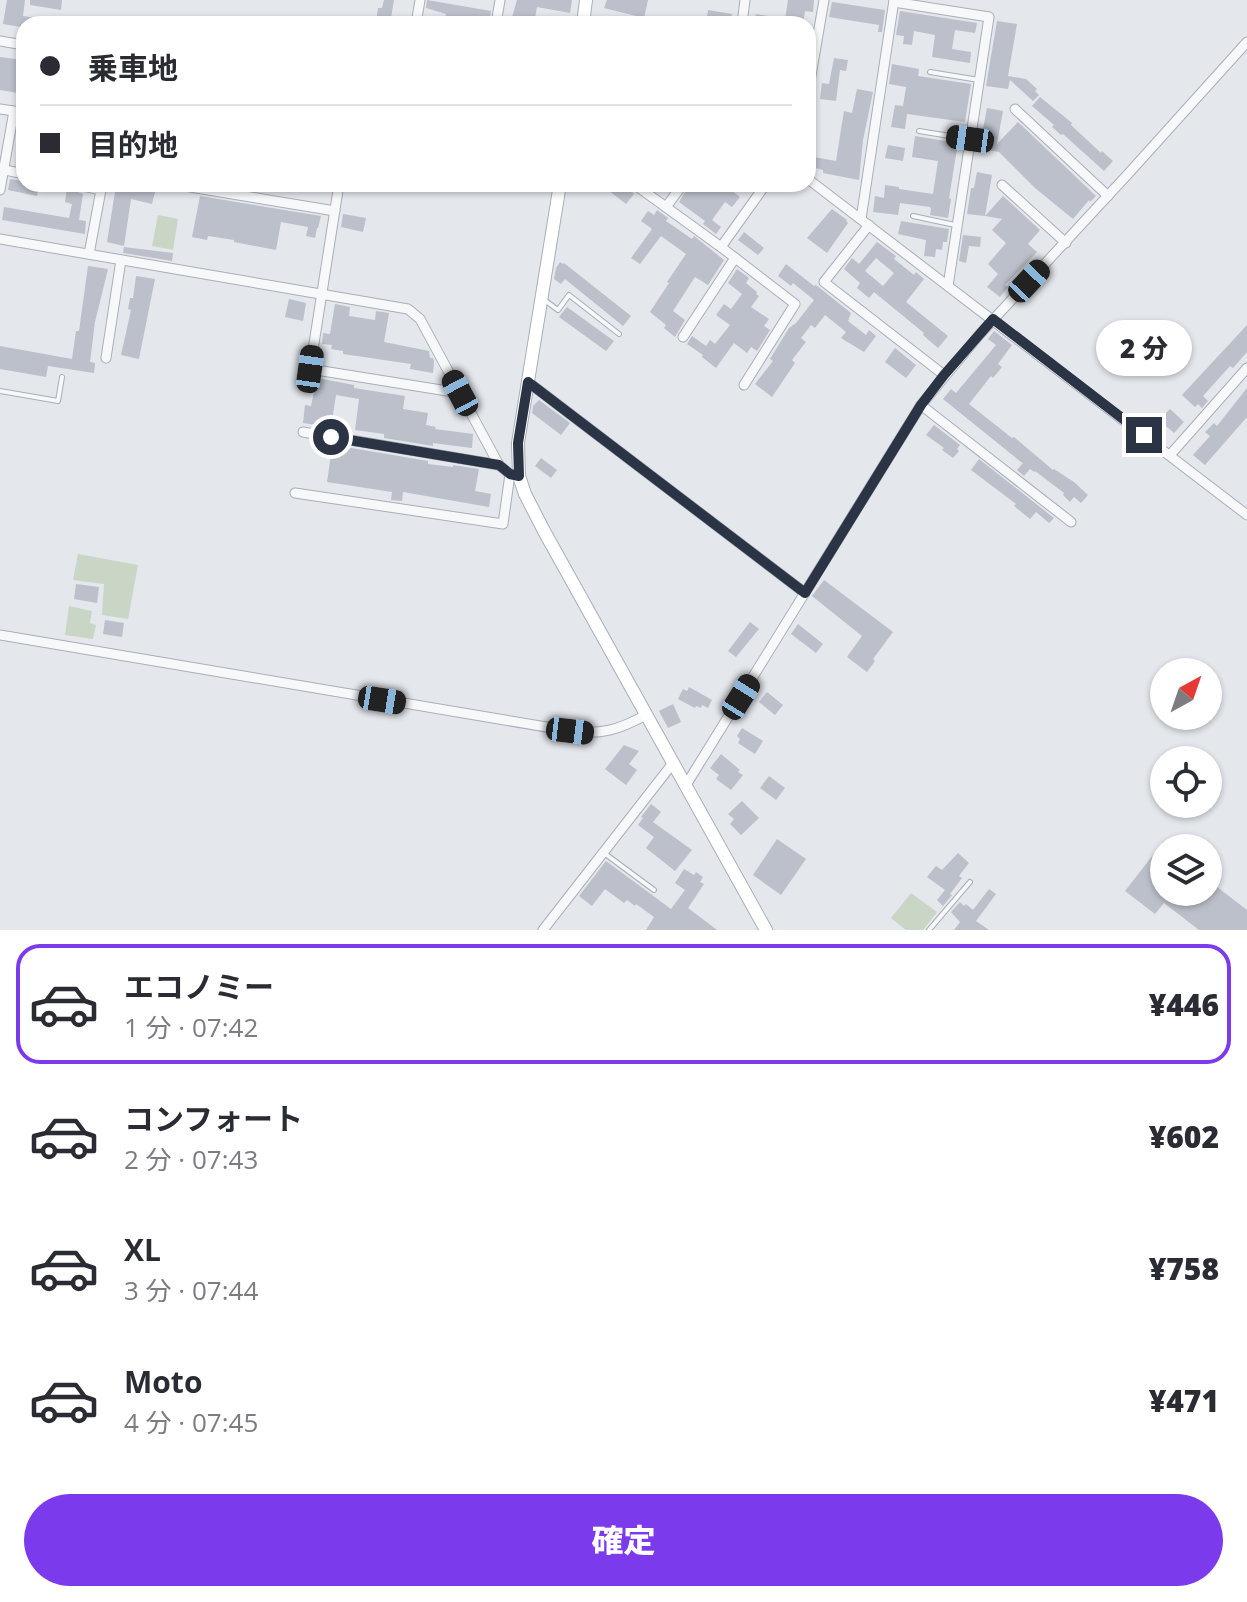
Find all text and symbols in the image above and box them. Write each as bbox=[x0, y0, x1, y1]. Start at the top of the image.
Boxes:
text: 乗車地 bbox=[88, 47, 178, 88]
text: 目的地 bbox=[88, 124, 178, 165]
car bbox=[945, 124, 995, 154]
car bbox=[1004, 255, 1054, 307]
callout: 2 分 bbox=[1096, 319, 1192, 375]
text: 2 分 bbox=[1120, 330, 1168, 366]
car bbox=[295, 344, 325, 394]
car bbox=[438, 366, 482, 420]
route end bbox=[1126, 417, 1162, 453]
route start bbox=[313, 419, 349, 455]
north arrow bbox=[1150, 658, 1222, 730]
map controls bbox=[1150, 658, 1222, 906]
car bbox=[718, 670, 764, 724]
car bbox=[356, 684, 408, 716]
car bbox=[545, 716, 595, 746]
button: locate bbox=[1150, 746, 1222, 818]
button: layers bbox=[1150, 834, 1222, 906]
text: エコノミー bbox=[124, 966, 274, 1007]
icon: car bbox=[28, 968, 100, 1040]
text: ¥446 bbox=[1149, 984, 1219, 1025]
text: 1 分 · 07:42 bbox=[124, 1009, 258, 1045]
text: コンフォート bbox=[124, 1098, 303, 1139]
icon: car bbox=[28, 1100, 100, 1172]
text: ¥602 bbox=[1149, 1116, 1219, 1157]
text: 2 分 · 07:43 bbox=[124, 1141, 258, 1177]
text: XL bbox=[124, 1229, 161, 1270]
icon: car bbox=[28, 1232, 100, 1304]
text: ¥758 bbox=[1149, 1248, 1219, 1289]
text: 3 分 · 07:44 bbox=[124, 1272, 258, 1308]
text: Moto bbox=[124, 1361, 202, 1402]
icon: car bbox=[28, 1364, 100, 1436]
text: ¥471 bbox=[1149, 1380, 1219, 1421]
text: 4 分 · 07:45 bbox=[124, 1404, 258, 1440]
button: 確定 bbox=[24, 1494, 1223, 1586]

